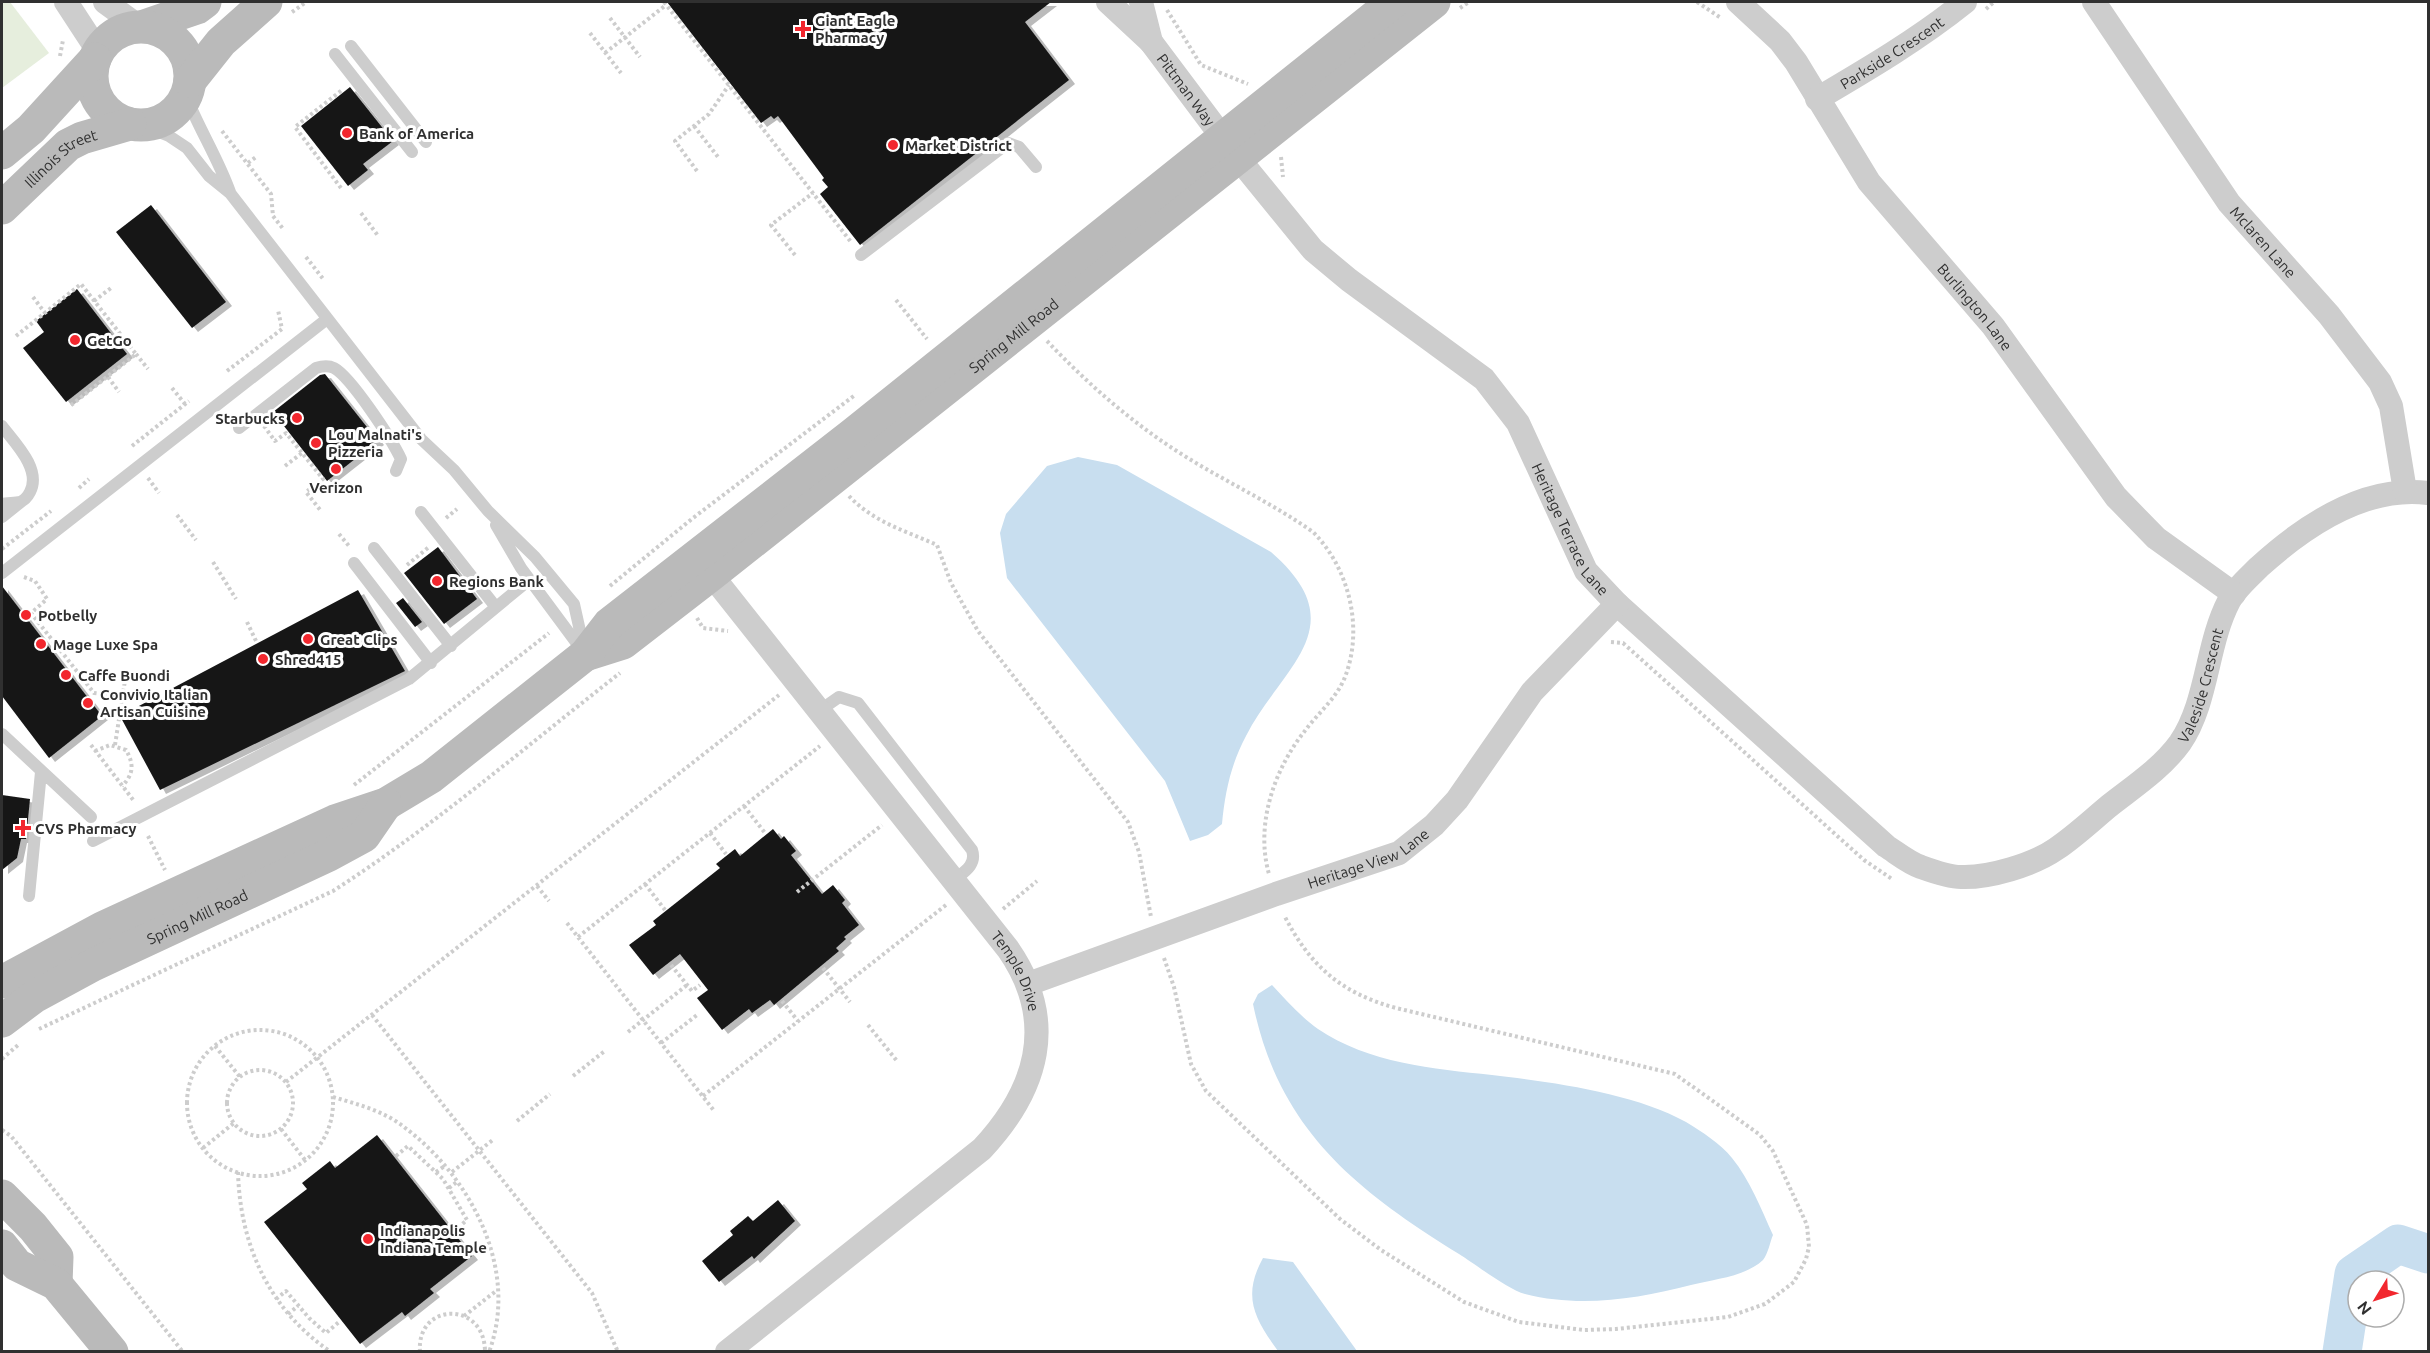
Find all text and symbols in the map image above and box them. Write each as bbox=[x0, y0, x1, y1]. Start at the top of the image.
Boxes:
place label: Giant Eagle Pharmacy bbox=[815, 12, 895, 46]
street label: Parkside Crescent bbox=[1837, 13, 1947, 92]
marker: Giant Eagle Pharmacy bbox=[796, 22, 810, 36]
street label: Pittman Way bbox=[1154, 50, 1219, 129]
place label: Bank of America bbox=[359, 125, 474, 142]
street label: Illinois Street bbox=[21, 126, 99, 191]
marker: Bank of America bbox=[340, 126, 354, 140]
place label: Market District bbox=[905, 137, 1013, 154]
marker: Market District bbox=[886, 138, 900, 152]
street label: Mclaren Lane bbox=[2227, 202, 2300, 281]
street label: Burlington Lane bbox=[1934, 260, 2016, 353]
street label: Spring Mill Road bbox=[965, 295, 1062, 376]
place label: GetGo bbox=[87, 332, 132, 349]
marker: GetGo bbox=[68, 333, 82, 347]
place label: Starbucks bbox=[215, 410, 285, 427]
marker: Starbucks bbox=[290, 411, 304, 425]
place label: Lou Malnati's Pizzeria bbox=[328, 426, 422, 460]
marker: Lou Malnati's Pizzeria bbox=[309, 436, 323, 450]
street label: Heritage Terrace Lane bbox=[1529, 460, 1613, 599]
marker: Verizon bbox=[329, 462, 343, 476]
place label: Verizon bbox=[309, 479, 363, 496]
place label: Regions Bank bbox=[449, 573, 544, 590]
marker: Regions Bank bbox=[430, 574, 444, 588]
place label: Potbelly bbox=[38, 607, 97, 624]
marker: Potbelly bbox=[19, 608, 33, 622]
street label: Valeside Crescent bbox=[2174, 626, 2226, 746]
place label: Great Clips bbox=[320, 631, 398, 648]
marker: Great Clips bbox=[301, 632, 315, 646]
place label: Mage Luxe Spa bbox=[53, 636, 158, 653]
marker: Mage Luxe Spa bbox=[34, 637, 48, 651]
place label: Shred415 bbox=[275, 651, 341, 668]
marker: Shred415 bbox=[256, 652, 270, 666]
place label: Caffe Buondi bbox=[78, 667, 170, 684]
marker: Caffe Buondi bbox=[59, 668, 73, 682]
place label: Convivio Italian Artisan Cuisine bbox=[100, 686, 208, 720]
marker: Convivio Italian Artisan Cuisine bbox=[81, 696, 95, 710]
place label: CVS Pharmacy bbox=[35, 820, 137, 837]
marker: CVS Pharmacy bbox=[16, 821, 30, 835]
street label: Heritage View Lane bbox=[1305, 824, 1432, 891]
street label: Spring Mill Road bbox=[144, 886, 250, 947]
street label: Temple Drive bbox=[988, 927, 1043, 1013]
place label: Indianapolis Indiana Temple bbox=[380, 1222, 487, 1256]
marker: Indianapolis Indiana Temple bbox=[361, 1232, 375, 1246]
north arrow bbox=[2346, 1269, 2406, 1329]
text: N bbox=[2353, 1298, 2375, 1318]

